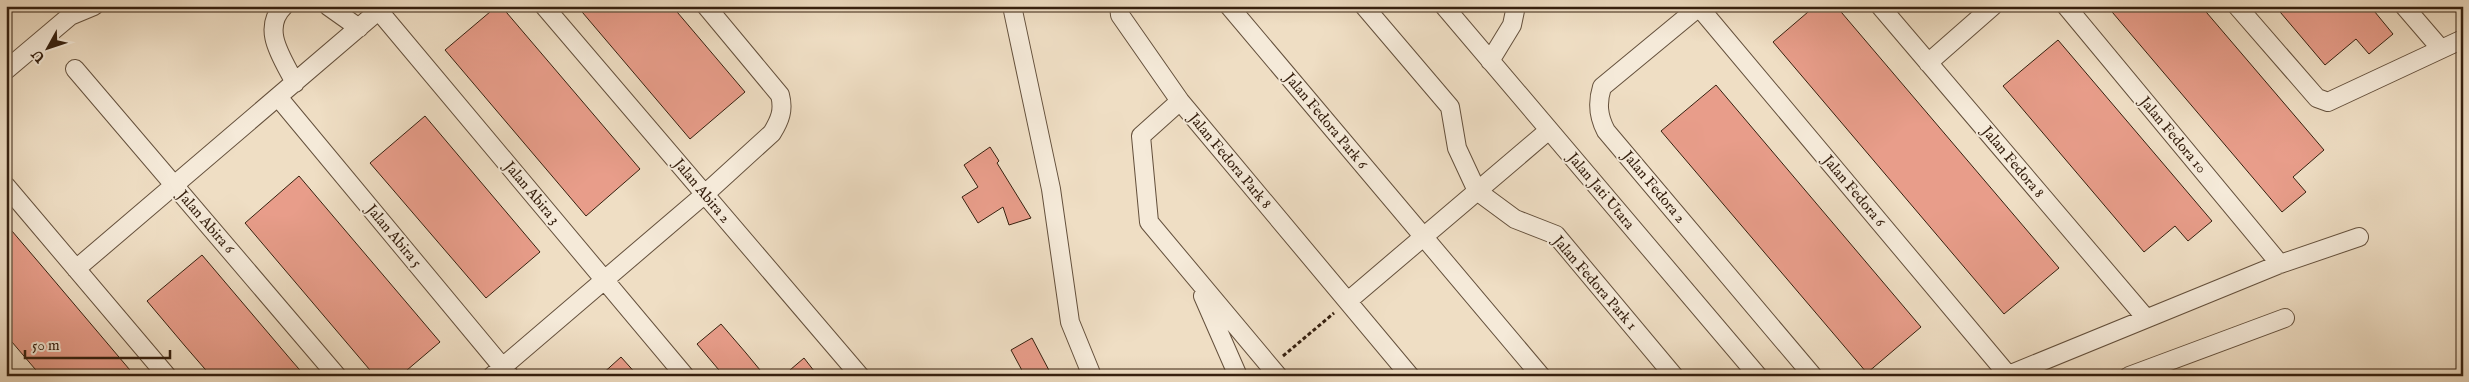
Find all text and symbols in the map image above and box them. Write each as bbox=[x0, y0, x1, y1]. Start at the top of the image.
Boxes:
north arrow bbox=[22, 22, 72, 72]
text: U bbox=[27, 45, 50, 67]
street label: Jalan Fedora Park 6 bbox=[1279, 67, 1372, 174]
street label: Jalan Fedora 10 bbox=[2134, 91, 2211, 177]
street label: Jalan Fedora Park 8 bbox=[1183, 108, 1276, 213]
street label: Jalan Fedora 8 bbox=[1976, 121, 2048, 202]
street label: Jalan Fedora 2 bbox=[1617, 145, 1690, 227]
street label: Jalan Jati Utara bbox=[1562, 147, 1639, 234]
street label: Jalan Fedora 6 bbox=[1817, 150, 1890, 231]
street label: Jalan Abira 2 bbox=[668, 153, 735, 227]
street label: Jalan Abira 3 bbox=[499, 156, 564, 229]
street label: Jalan Abira 6 bbox=[172, 185, 239, 258]
street label: Jalan Abira 5 bbox=[361, 199, 426, 272]
street label: Jalan Fedora Park 1 bbox=[1547, 230, 1641, 334]
scale bar bbox=[25, 327, 170, 359]
text: 50 m bbox=[32, 336, 60, 355]

